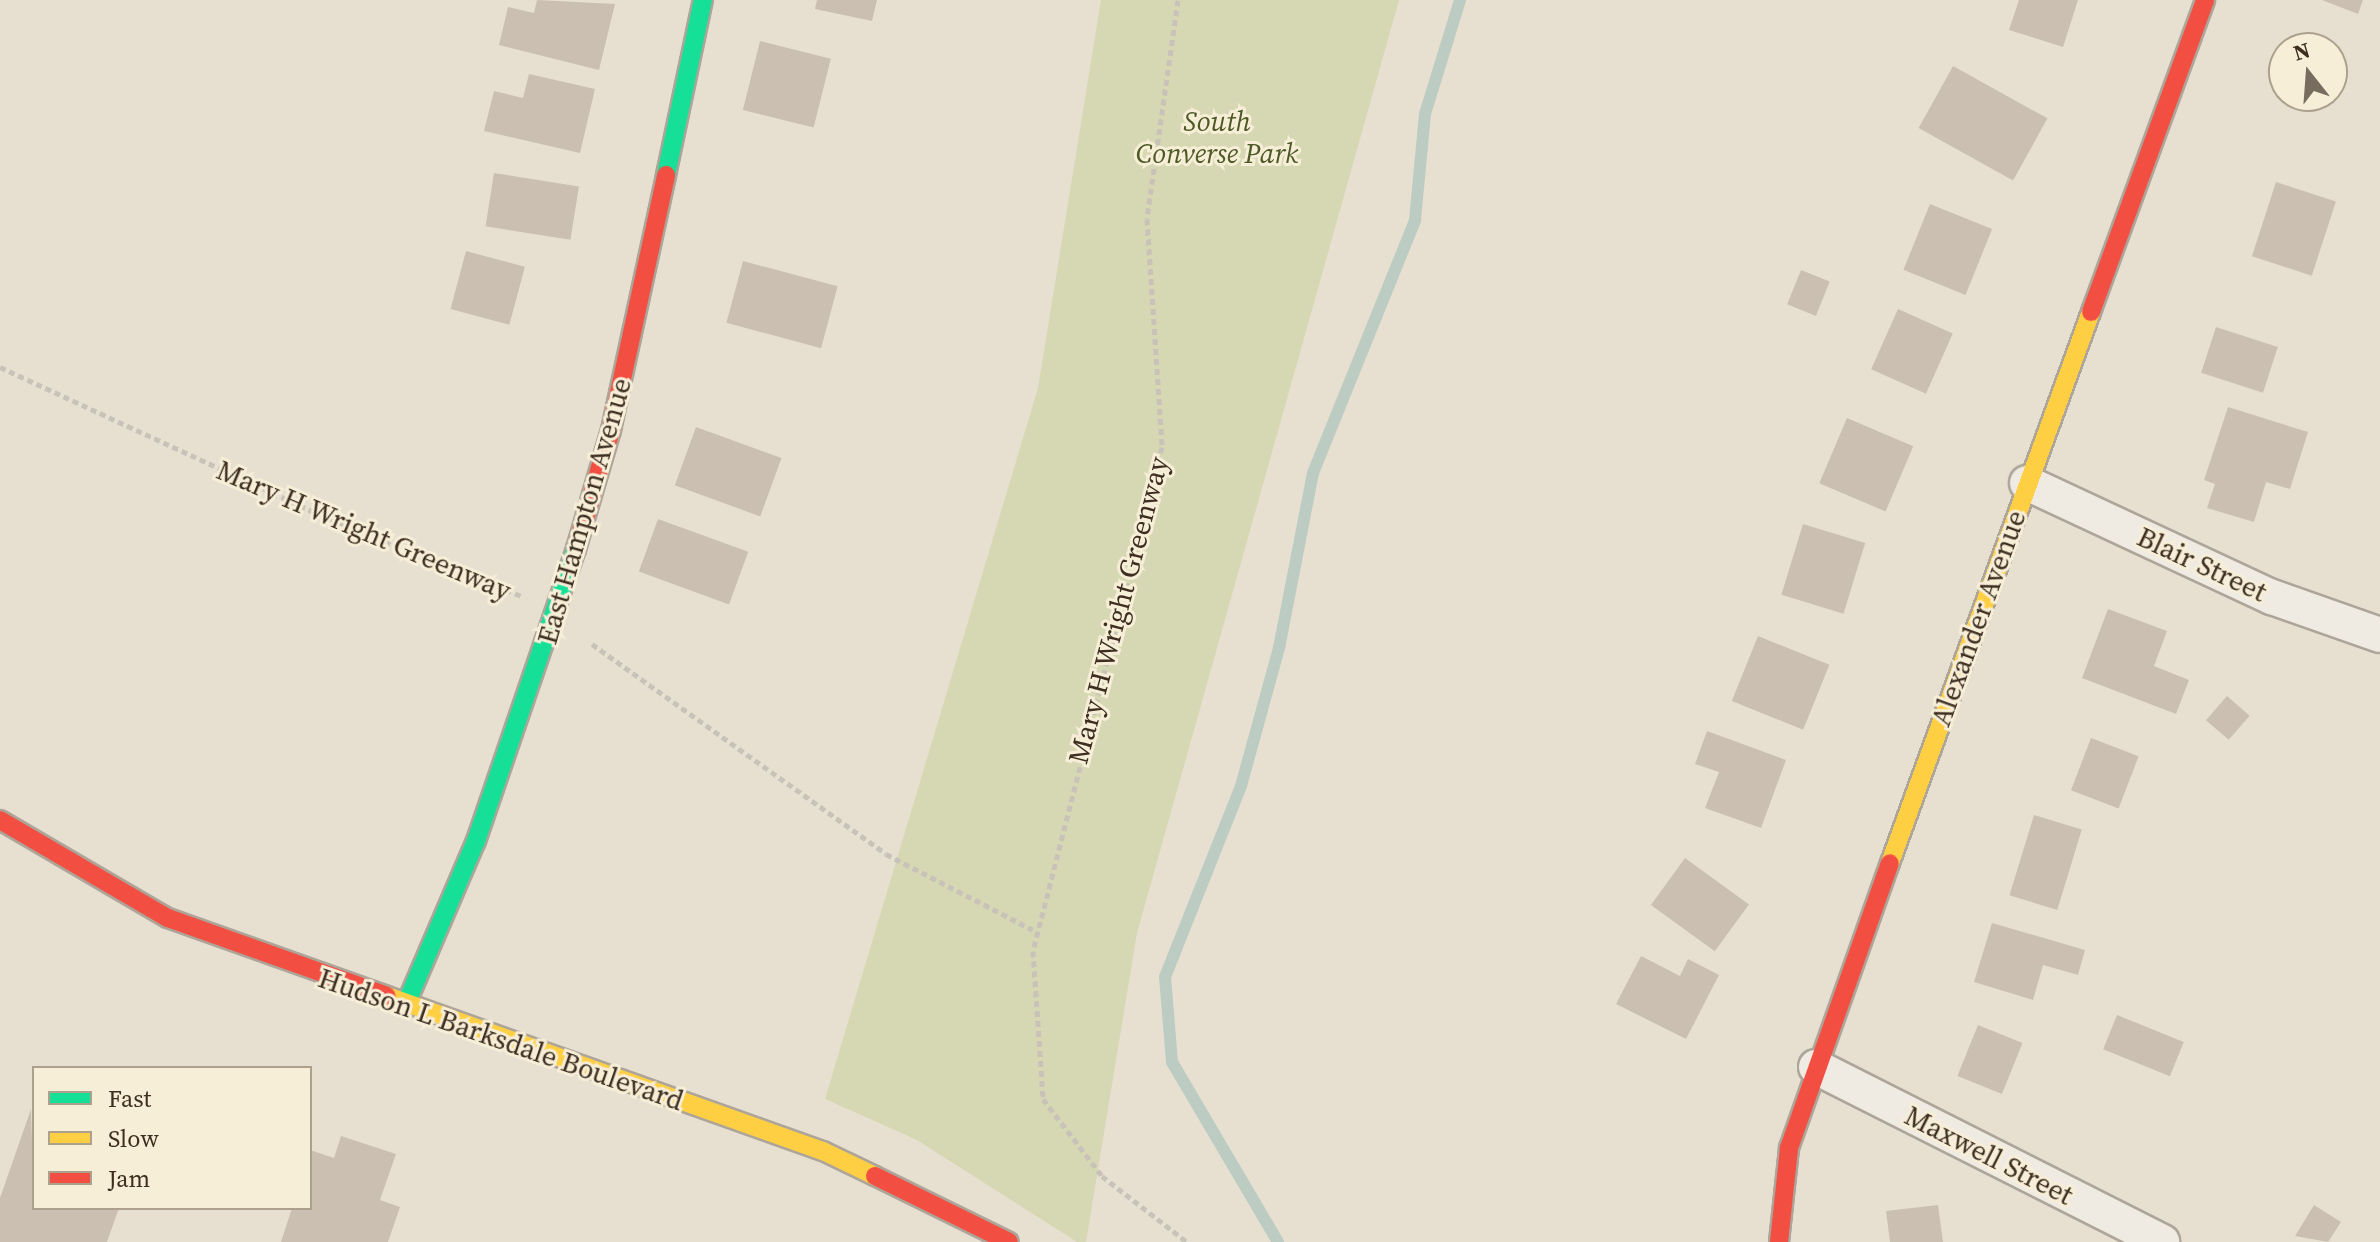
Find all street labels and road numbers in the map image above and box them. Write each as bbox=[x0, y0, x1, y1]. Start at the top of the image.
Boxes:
street label: East Hampton Avenue bbox=[530, 374, 638, 648]
street label: Mary H Wright Greenway bbox=[1061, 452, 1175, 768]
street label: Mary H Wright Greenway bbox=[211, 453, 517, 607]
street label: Alexander Avenue bbox=[1923, 506, 2033, 730]
street label: Blair Street bbox=[2132, 519, 2272, 609]
street label: Hudson L Barksdale Boulevard bbox=[314, 961, 688, 1117]
street label: Maxwell Street bbox=[1899, 1098, 2079, 1212]

